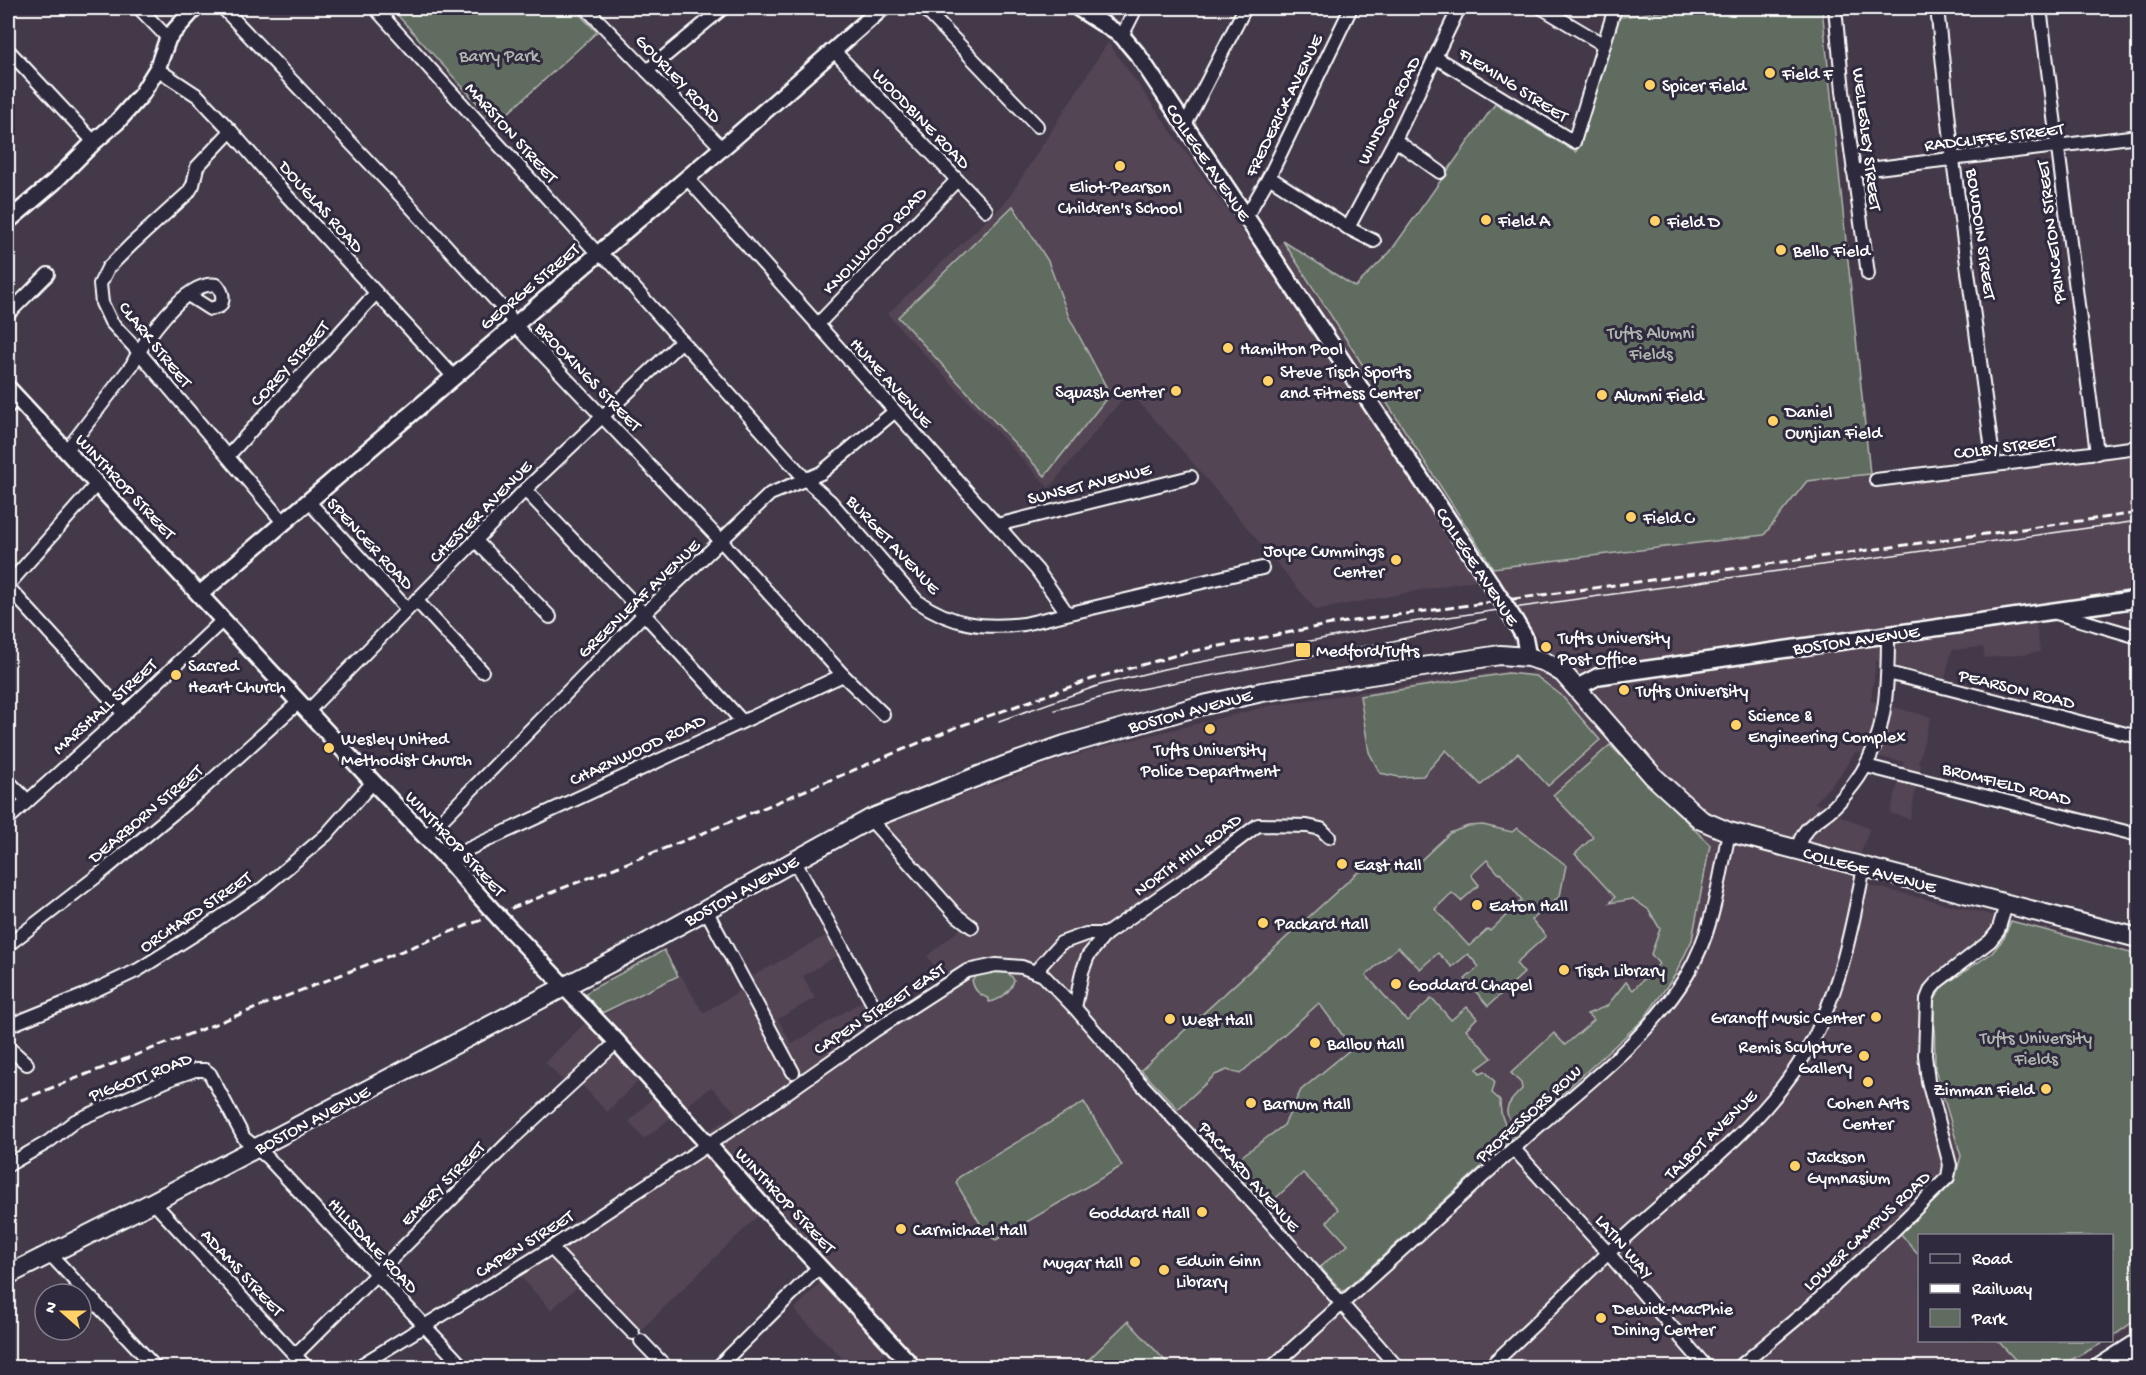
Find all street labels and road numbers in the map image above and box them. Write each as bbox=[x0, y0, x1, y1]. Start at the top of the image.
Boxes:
street label: GOURLEY ROAD bbox=[630, 31, 725, 129]
street label: FREDERICK AVENUE bbox=[1241, 31, 1329, 182]
street label: FLEMING STREET bbox=[1453, 43, 1572, 129]
street label: WINDSOR ROAD bbox=[1354, 53, 1427, 169]
street label: WOODBINE ROAD bbox=[867, 65, 974, 175]
street label: WELLESLEY STREET bbox=[1846, 67, 1885, 213]
street label: MARSTON STREET bbox=[459, 79, 562, 189]
street label: COLLEGE AVENUE bbox=[1160, 101, 1254, 227]
street label: RADCLIFFE STREET bbox=[1923, 119, 2066, 157]
street label: DOUGLAS ROAD bbox=[273, 157, 367, 258]
street label: PRINCETON STREET bbox=[2033, 158, 2072, 306]
street label: BOWDOIN STREET bbox=[1960, 166, 1999, 302]
street label: KNOLLWOOD ROAD bbox=[819, 183, 933, 300]
street label: GEORGE STREET bbox=[476, 239, 586, 336]
street label: CLARK STREET bbox=[113, 298, 196, 394]
street label: COREY STREET bbox=[247, 317, 335, 412]
street label: BROOKINGS STREET bbox=[529, 318, 646, 438]
street label: HUME AVENUE bbox=[844, 334, 937, 434]
street label: WINTHROP STREET bbox=[70, 430, 179, 546]
street label: COLBY STREET bbox=[1953, 432, 2059, 465]
street label: CHESTER AVENUE bbox=[426, 456, 538, 569]
street label: SUNSET AVENUE bbox=[1026, 460, 1154, 511]
street label: BURGET AVENUE bbox=[840, 491, 944, 600]
street label: SPENCER ROAD bbox=[321, 494, 417, 595]
street label: COLLEGE AVENUE bbox=[1430, 504, 1522, 631]
street label: GREENLEAF AVENUE bbox=[574, 535, 706, 664]
street label: BOSTON AVENUE bbox=[1791, 622, 1922, 661]
street label: MARSHALL STREET bbox=[49, 655, 163, 760]
street label: PEARSON ROAD bbox=[1955, 666, 2077, 715]
street label: BOSTON AVENUE bbox=[1125, 686, 1256, 739]
street label: CHARNWOOD ROAD bbox=[567, 710, 710, 792]
street label: BROMFIELD ROAD bbox=[1939, 759, 2073, 812]
street label: DEARBORN STREET bbox=[84, 760, 209, 869]
street label: WINTHROP STREET bbox=[400, 787, 509, 903]
street label: NORTH HILL ROAD bbox=[1130, 810, 1247, 902]
street label: COLLEGE AVENUE bbox=[1800, 844, 1939, 899]
street label: BOSTON AVENUE bbox=[681, 852, 804, 933]
street label: ORCHARD STREET bbox=[136, 867, 257, 958]
street label: CAPEN STREET EAST bbox=[810, 959, 951, 1061]
street label: PIGGOTT ROAD bbox=[86, 1049, 196, 1108]
street label: PROFESSORS ROW bbox=[1471, 1062, 1587, 1169]
street label: BOSTON AVENUE bbox=[251, 1082, 375, 1161]
street label: TALBOT AVENUE bbox=[1660, 1086, 1763, 1186]
street label: PACKARD AVENUE bbox=[1192, 1117, 1304, 1238]
street label: EMERY STREET bbox=[397, 1137, 491, 1231]
street label: WINTHROP STREET bbox=[730, 1144, 839, 1260]
street label: LOWER CAMPUS ROAD bbox=[1800, 1167, 1936, 1296]
street label: HILLSDALE ROAD bbox=[322, 1195, 422, 1299]
street label: CAPEN STREET bbox=[472, 1206, 579, 1284]
street label: LATIN WAY bbox=[1589, 1211, 1657, 1284]
street label: ADAMS STREET bbox=[195, 1226, 288, 1323]

